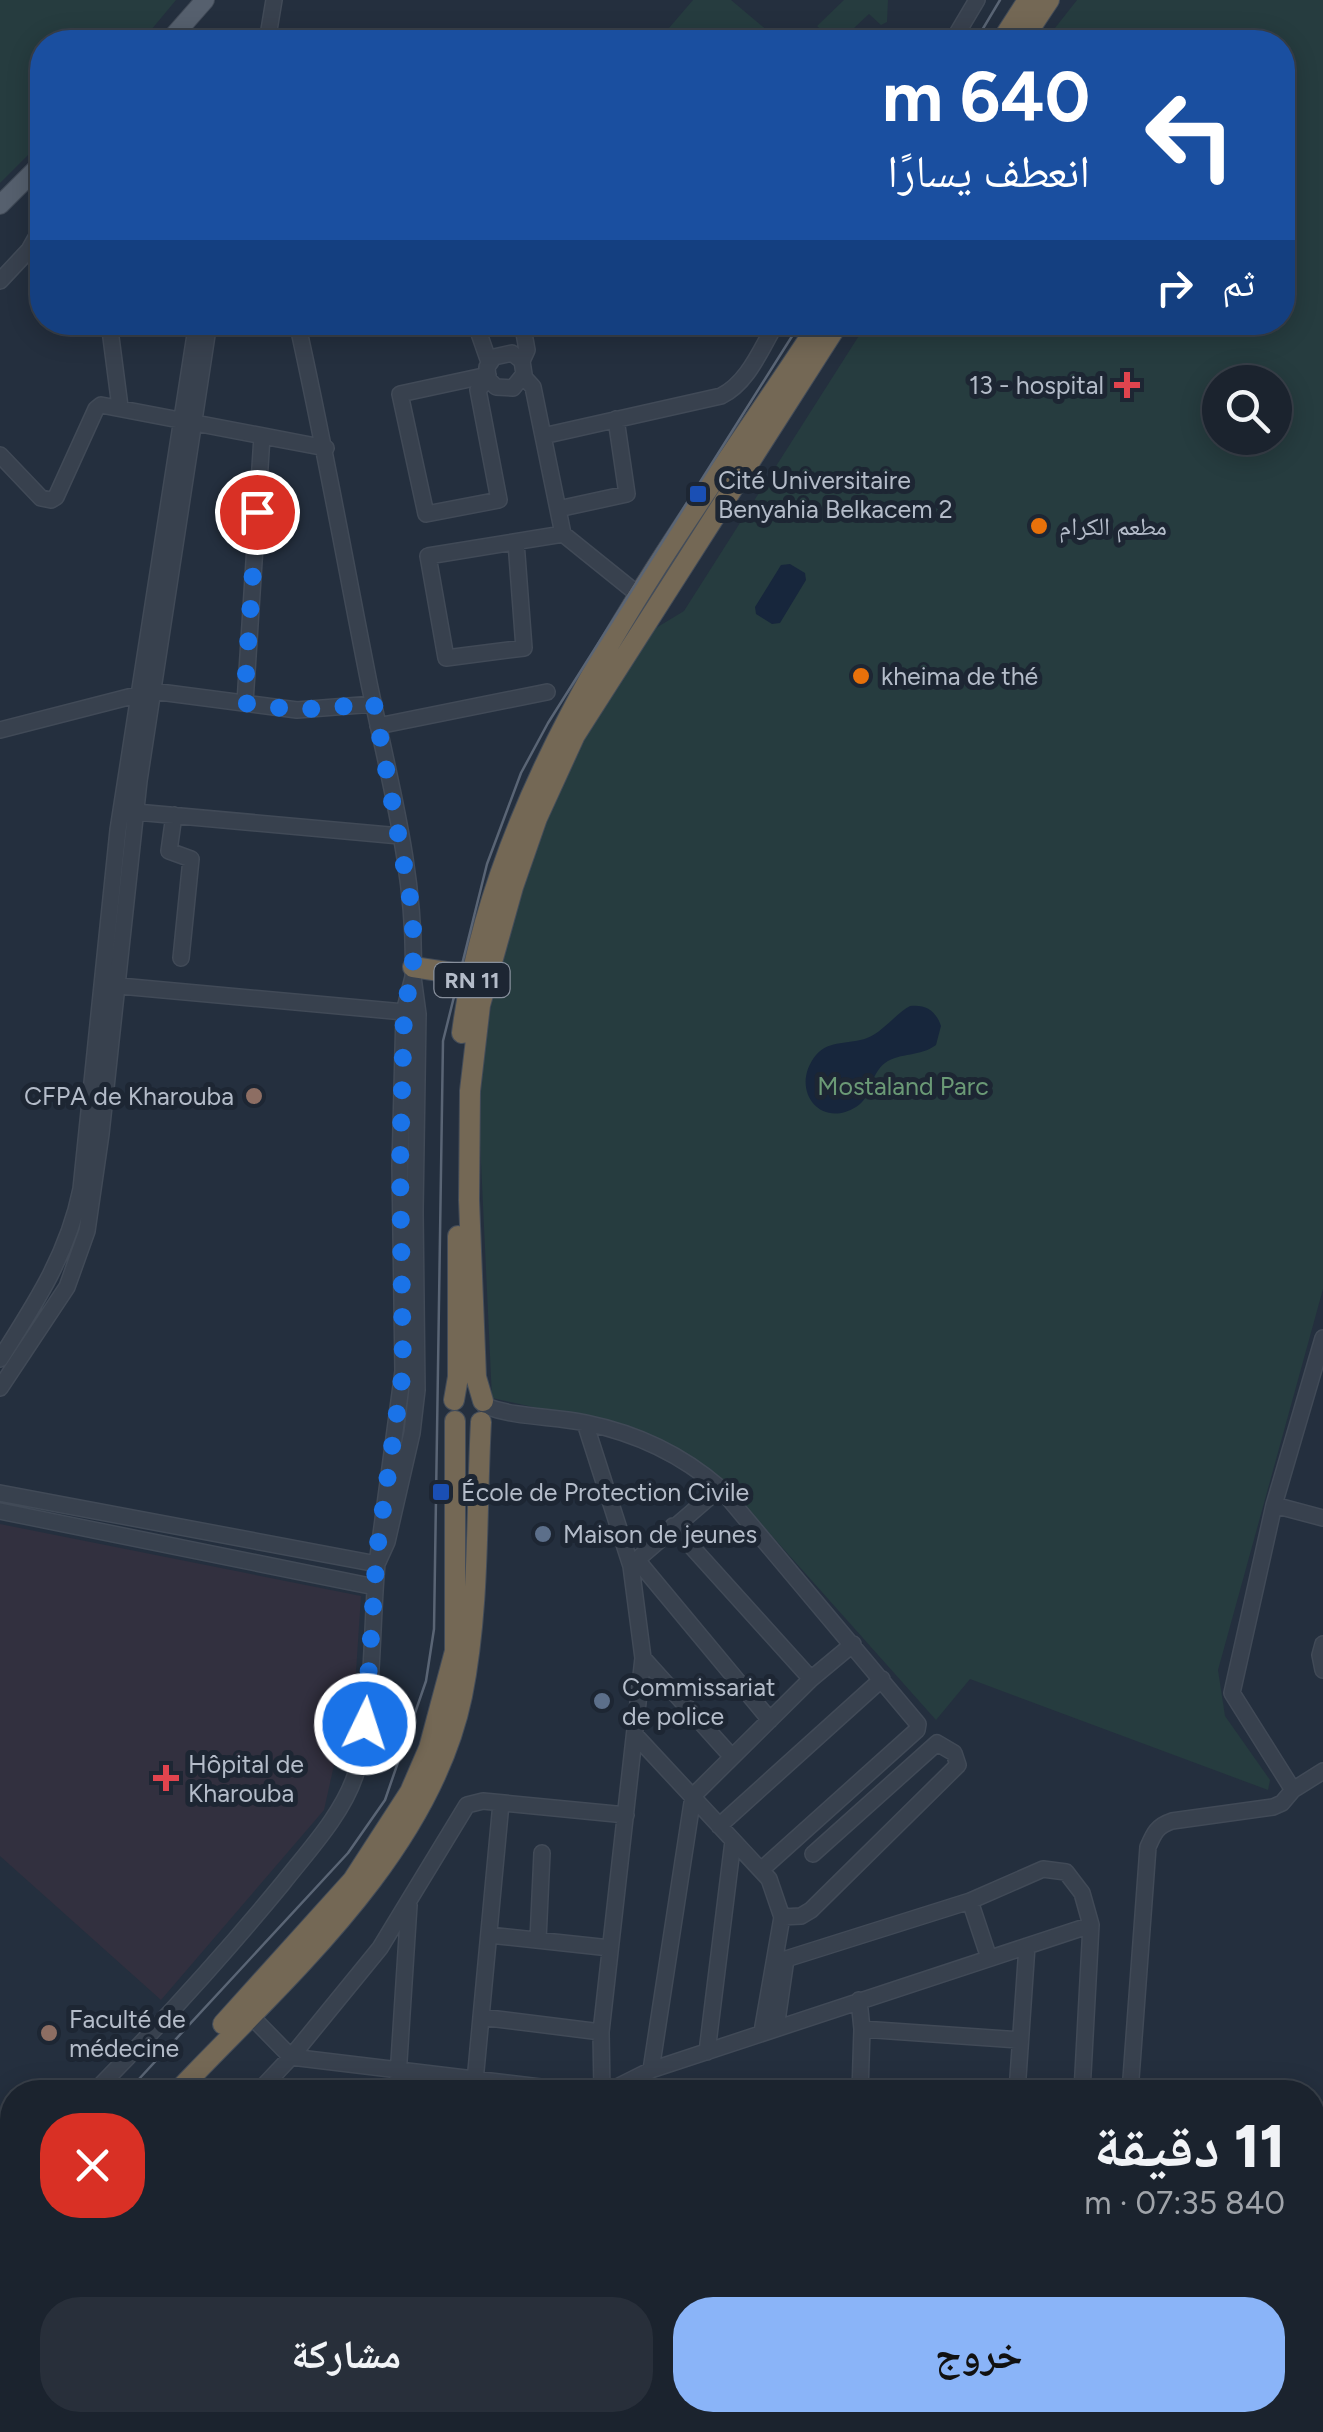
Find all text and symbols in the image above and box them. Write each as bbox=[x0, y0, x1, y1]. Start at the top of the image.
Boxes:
text: 640 m bbox=[882, 54, 1090, 139]
icon: left bbox=[1125, 70, 1255, 200]
text: انعطف يسارًا bbox=[887, 144, 1090, 198]
icon: right bbox=[1147, 260, 1202, 315]
text: ثم bbox=[1222, 260, 1255, 306]
map controls bbox=[1202, 365, 1292, 455]
button: search bbox=[1202, 365, 1292, 455]
place label: 13 - hospital bbox=[969, 370, 1104, 400]
marker: 13 - hospital bbox=[1114, 372, 1140, 398]
place label: Cité Universitaire Benyahia Belkacem 2 bbox=[718, 465, 953, 524]
pin bbox=[215, 470, 300, 555]
marker: Cité Universitaire Benyahia Belkacem 2 bbox=[687, 483, 709, 505]
icon: arrive bbox=[230, 485, 285, 540]
place label: مطعم الكرام bbox=[1059, 511, 1167, 543]
marker: مطعم الكرام bbox=[1028, 515, 1050, 537]
place label: kheima de thé bbox=[881, 661, 1038, 691]
marker: kheima de thé bbox=[850, 665, 872, 687]
road number: RN 11 bbox=[434, 963, 510, 997]
park label: Mostaland Parc bbox=[817, 1071, 989, 1101]
place label: CFPA de Kharouba bbox=[24, 1081, 234, 1111]
marker: CFPA de Kharouba bbox=[243, 1085, 265, 1107]
place label: École de Protection Civile bbox=[461, 1477, 749, 1507]
marker: École de Protection Civile bbox=[430, 1481, 452, 1503]
place label: Maison de jeunes bbox=[563, 1519, 757, 1549]
marker: Maison de jeunes bbox=[532, 1523, 554, 1545]
position arrow bbox=[313, 1672, 417, 1776]
place label: Commissariat de police bbox=[622, 1672, 775, 1731]
marker: Commissariat de police bbox=[591, 1690, 613, 1712]
place label: Hôpital de Kharouba bbox=[188, 1749, 304, 1808]
marker: Hôpital de Kharouba bbox=[153, 1765, 179, 1791]
place label: Faculté de médecine bbox=[69, 2004, 186, 2063]
marker: Faculté de médecine bbox=[38, 2022, 60, 2044]
text: 11 دقيقة bbox=[1094, 2110, 1285, 2182]
button: close bbox=[40, 2113, 145, 2218]
text: 840 m · 07:35 bbox=[1084, 2184, 1285, 2222]
button: مشاركة bbox=[40, 2297, 653, 2412]
button: خروج bbox=[673, 2297, 1285, 2412]

